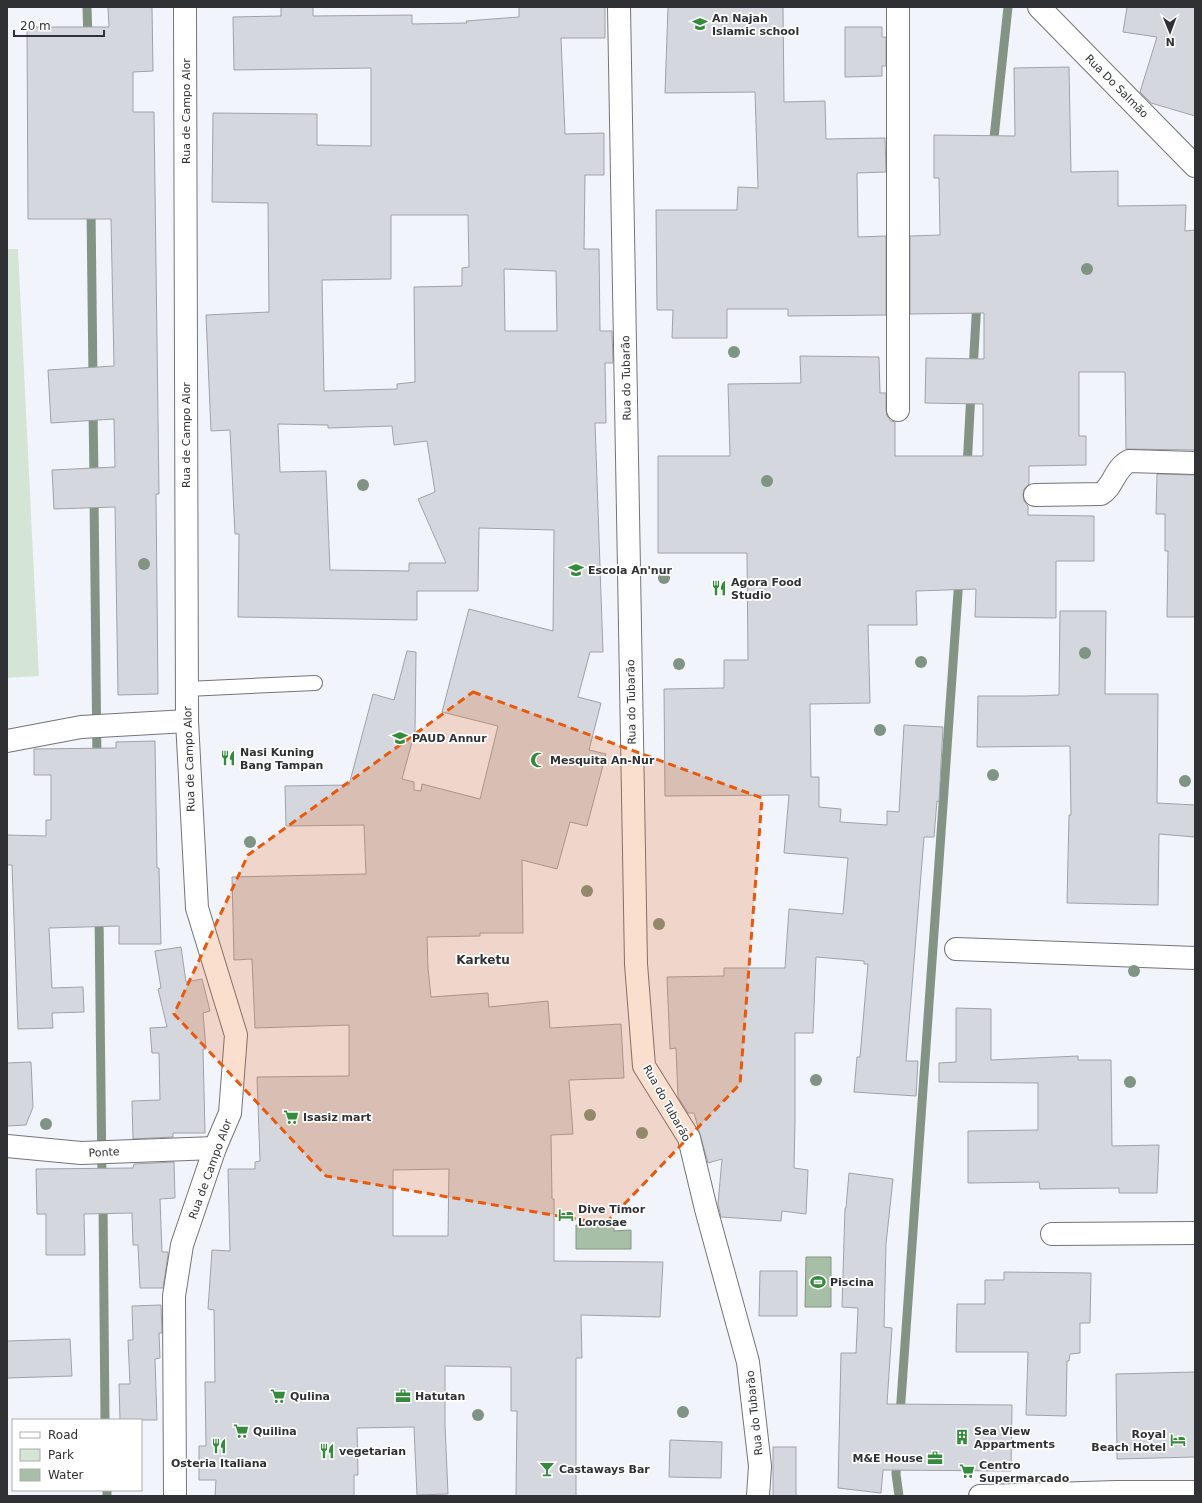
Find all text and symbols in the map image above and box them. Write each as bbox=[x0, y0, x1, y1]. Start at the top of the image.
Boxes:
scale bar bbox=[14, 12, 104, 38]
place label: An Najah Islamic school bbox=[712, 12, 799, 38]
north arrow bbox=[1150, 12, 1190, 52]
school or university icon: An Najah Islamic school bbox=[691, 15, 709, 33]
text: 20 m bbox=[20, 19, 51, 33]
text: N bbox=[1165, 35, 1175, 48]
street label: Rua Do Salmão bbox=[1082, 52, 1151, 121]
street label: Rua de Campo Alor bbox=[180, 58, 193, 164]
street label: Rua do Tubarão bbox=[619, 335, 634, 421]
street label: Rua de Campo Alor bbox=[180, 382, 193, 488]
school or university icon: Escola An'nur bbox=[567, 561, 585, 579]
place label: Escola An'nur bbox=[588, 564, 673, 577]
place label: Agora Food Studio bbox=[731, 576, 802, 602]
restaurant icon: Agora Food Studio bbox=[710, 579, 728, 597]
street label: Rua do Tubarão bbox=[624, 659, 639, 745]
street label: Rua de Campo Alor bbox=[181, 705, 198, 812]
school or university icon: PAUD Annur bbox=[391, 729, 409, 747]
place label: PAUD Annur bbox=[412, 732, 487, 745]
place label: Nasi Kuning Bang Tampan bbox=[240, 746, 323, 772]
restaurant icon: Nasi Kuning Bang Tampan bbox=[219, 749, 237, 767]
mosque icon: Mesquita An-Nur bbox=[529, 751, 547, 769]
place label: Mesquita An-Nur bbox=[550, 754, 655, 767]
district label: Karketu bbox=[456, 953, 510, 967]
street label: Rua do Tubarão bbox=[640, 1063, 693, 1144]
supermarket icon: Isasiz mart bbox=[282, 1108, 300, 1126]
place label: Isasiz mart bbox=[303, 1111, 371, 1124]
street label: Rua de Campo Alor bbox=[186, 1117, 235, 1221]
street label: Ponte bbox=[88, 1145, 120, 1160]
place label: Dive Timor Lorosae bbox=[578, 1203, 646, 1229]
hotel icon: Dive Timor Lorosae bbox=[557, 1206, 575, 1224]
sports icon: Piscina bbox=[809, 1273, 827, 1291]
place label: Piscina bbox=[830, 1276, 874, 1289]
street label: Rua do Tubarão bbox=[744, 1370, 765, 1456]
supermarket icon: Qulina bbox=[269, 1387, 287, 1405]
office icon: Hatutan bbox=[394, 1387, 412, 1405]
place label: Qulina bbox=[290, 1390, 330, 1403]
place label: Hatutan bbox=[415, 1390, 465, 1403]
legend bbox=[12, 1419, 142, 1491]
supermarket icon: Quilina bbox=[232, 1422, 250, 1440]
place label: Quilina bbox=[253, 1425, 297, 1438]
place label: Sea View Appartments bbox=[974, 1425, 1055, 1451]
text: Road bbox=[48, 1428, 78, 1442]
building icon: Sea View Appartments bbox=[953, 1428, 971, 1446]
place label: Royal Beach Hotel bbox=[1091, 1428, 1166, 1454]
hotel icon: Royal Beach Hotel bbox=[1169, 1431, 1187, 1449]
restaurant icon: Osteria Italiana bbox=[210, 1437, 228, 1455]
restaurant icon: vegetarian bbox=[318, 1442, 336, 1460]
place label: vegetarian bbox=[339, 1445, 406, 1458]
text: Park bbox=[48, 1448, 74, 1462]
office icon: M&E House bbox=[926, 1449, 944, 1467]
place label: M&E House bbox=[853, 1452, 923, 1465]
place label: Osteria Italiana bbox=[171, 1457, 267, 1470]
place label: Centro Supermarcado bbox=[979, 1459, 1070, 1485]
bar icon: Castaways Bar bbox=[538, 1460, 556, 1478]
supermarket icon: Centro Supermarcado bbox=[958, 1462, 976, 1480]
place label: Castaways Bar bbox=[559, 1463, 650, 1476]
text: Water bbox=[48, 1468, 84, 1482]

